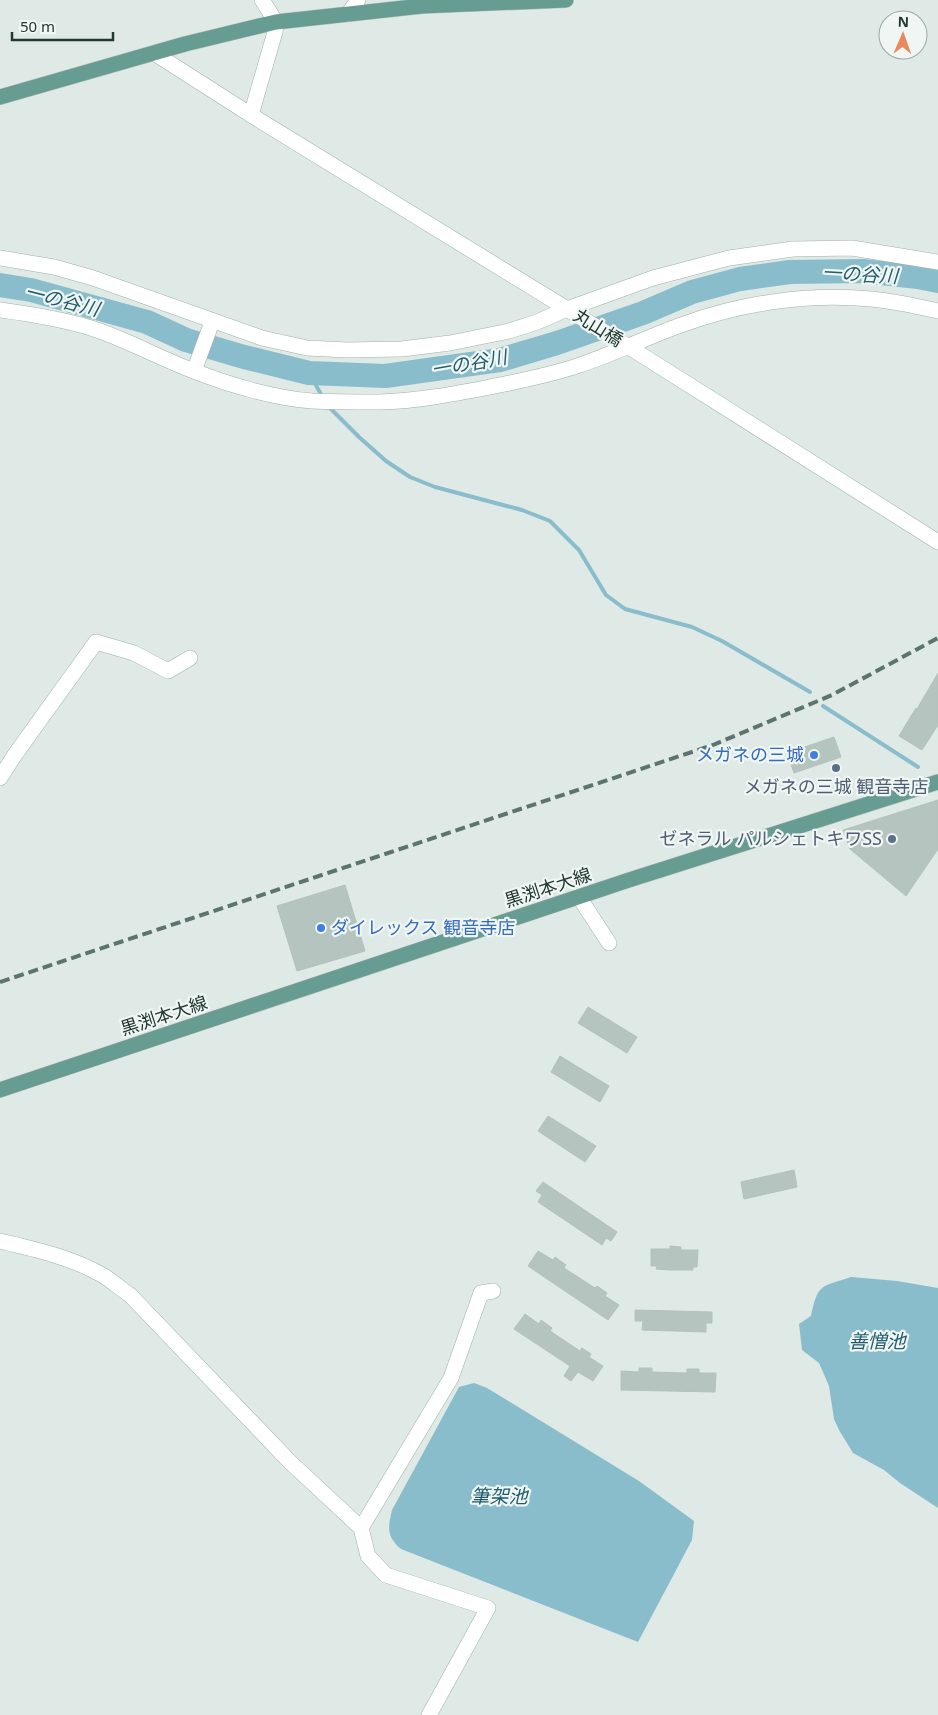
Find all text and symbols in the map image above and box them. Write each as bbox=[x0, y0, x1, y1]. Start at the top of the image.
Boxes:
scale bar bbox=[12, 10, 114, 42]
north arrow bbox=[878, 10, 928, 60]
text: N bbox=[897, 12, 909, 31]
text: 50 m bbox=[20, 16, 55, 36]
water label: 一の谷川 bbox=[821, 259, 901, 289]
water label: 一の谷川 bbox=[22, 278, 104, 322]
street label: 丸山橋 bbox=[569, 303, 628, 352]
water label: 一の谷川 bbox=[429, 343, 511, 382]
place label: メガネの三城 bbox=[696, 742, 804, 766]
marker: メガネの三城 bbox=[808, 749, 820, 761]
marker: メガネの三城 観音寺店 bbox=[830, 762, 842, 774]
place label: メガネの三城 観音寺店 bbox=[744, 774, 928, 798]
place label: ゼネラル パルシェトキワSS bbox=[660, 826, 882, 850]
marker: ゼネラル パルシェトキワSS bbox=[886, 833, 898, 845]
street label: 黒渕本大線 bbox=[501, 862, 594, 912]
place label: ダイレックス 観音寺店 bbox=[331, 915, 515, 939]
marker: ダイレックス 観音寺店 bbox=[315, 922, 327, 934]
street label: 黒渕本大線 bbox=[117, 990, 210, 1040]
water label: 善憎池 bbox=[848, 1328, 907, 1354]
water label: 筆架池 bbox=[470, 1483, 529, 1509]

